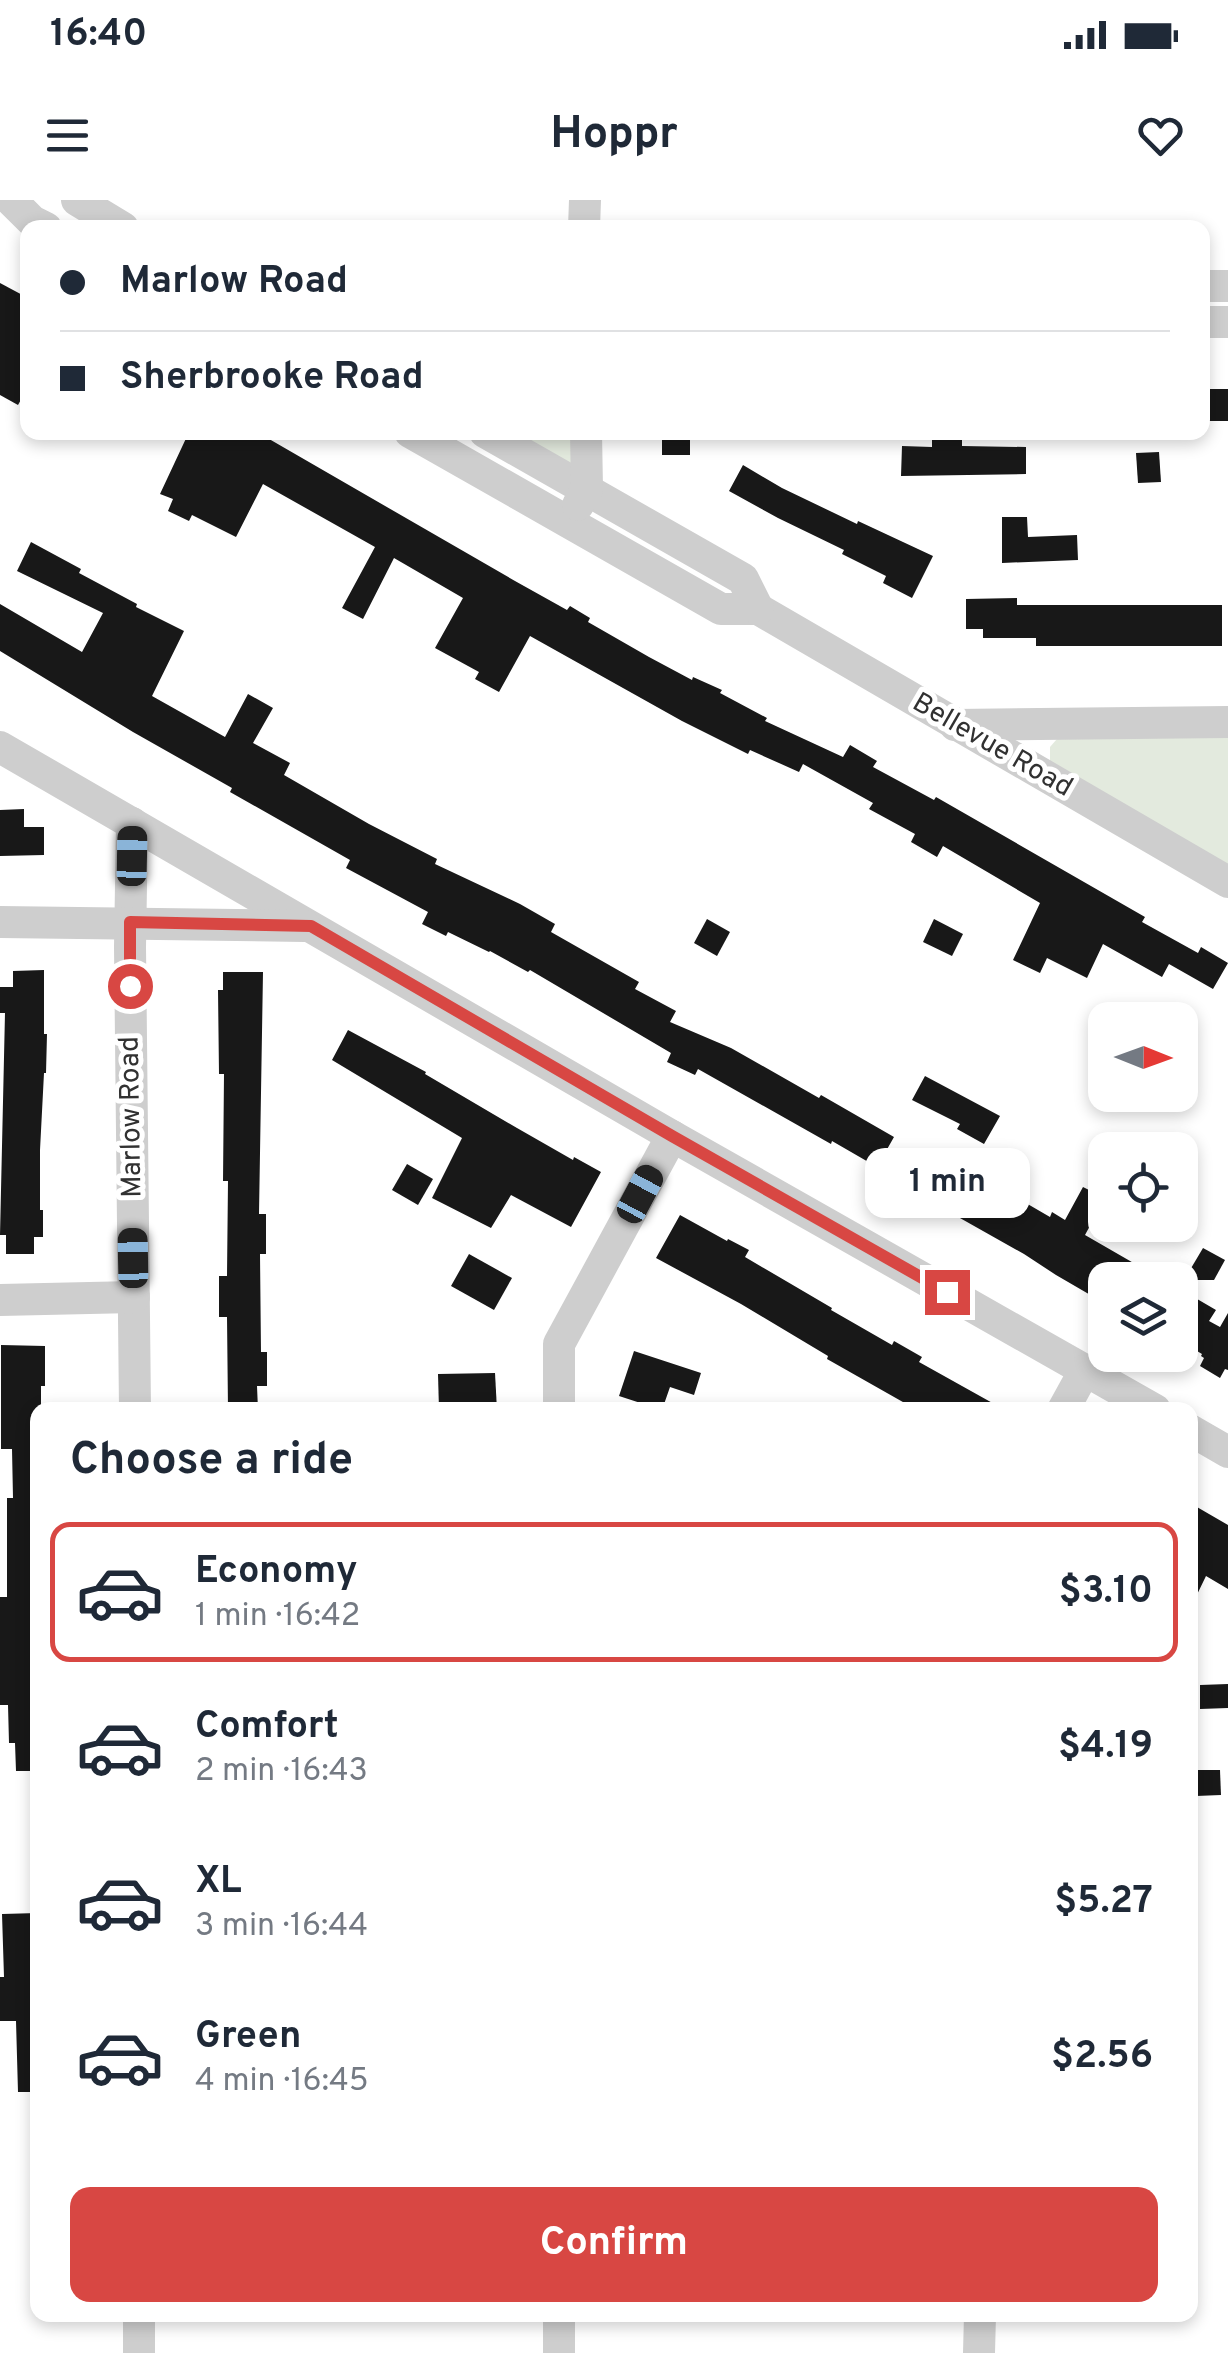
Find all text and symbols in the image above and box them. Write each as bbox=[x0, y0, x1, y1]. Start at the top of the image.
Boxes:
text: 16:40 bbox=[50, 11, 147, 60]
text: Hoppr bbox=[550, 107, 678, 164]
icon: menu bbox=[40, 108, 95, 163]
icon: heart bbox=[1133, 108, 1188, 163]
text: Marlow Road bbox=[120, 258, 348, 307]
text: Sherbrooke Road bbox=[120, 354, 424, 403]
street label: Bellevue Road bbox=[905, 686, 1079, 806]
car bbox=[116, 826, 148, 886]
route start bbox=[108, 964, 153, 1009]
north arrow bbox=[1088, 1002, 1198, 1112]
map controls bbox=[1088, 1002, 1198, 1372]
street label: Marlow Road bbox=[113, 1036, 151, 1198]
button: locate bbox=[1088, 1132, 1198, 1242]
callout: 1 min bbox=[864, 1147, 1030, 1217]
car bbox=[613, 1160, 667, 1228]
text: 1 min bbox=[909, 1163, 986, 1203]
car bbox=[117, 1228, 149, 1288]
button: layers bbox=[1088, 1262, 1198, 1372]
route end bbox=[925, 1270, 970, 1315]
text: Choose a ride bbox=[70, 1433, 353, 1490]
icon: car bbox=[75, 1547, 165, 1637]
text: Economy bbox=[195, 1548, 357, 1597]
text: $3.10 bbox=[1059, 1568, 1153, 1617]
text: 1 min · 16:42 bbox=[195, 1597, 360, 1637]
icon: car bbox=[75, 1702, 165, 1792]
text: Comfort bbox=[195, 1703, 339, 1752]
text: $4.19 bbox=[1058, 1723, 1153, 1772]
text: 2 min · 16:43 bbox=[195, 1752, 368, 1792]
icon: car bbox=[75, 1857, 165, 1947]
text: XL bbox=[195, 1858, 242, 1907]
text: $5.27 bbox=[1054, 1878, 1153, 1927]
text: 3 min · 16:44 bbox=[195, 1907, 368, 1947]
icon: car bbox=[75, 2012, 165, 2102]
text: Green bbox=[195, 2013, 301, 2062]
text: $2.56 bbox=[1051, 2033, 1153, 2082]
text: 4 min · 16:45 bbox=[195, 2062, 369, 2102]
button: Confirm bbox=[70, 2187, 1158, 2302]

